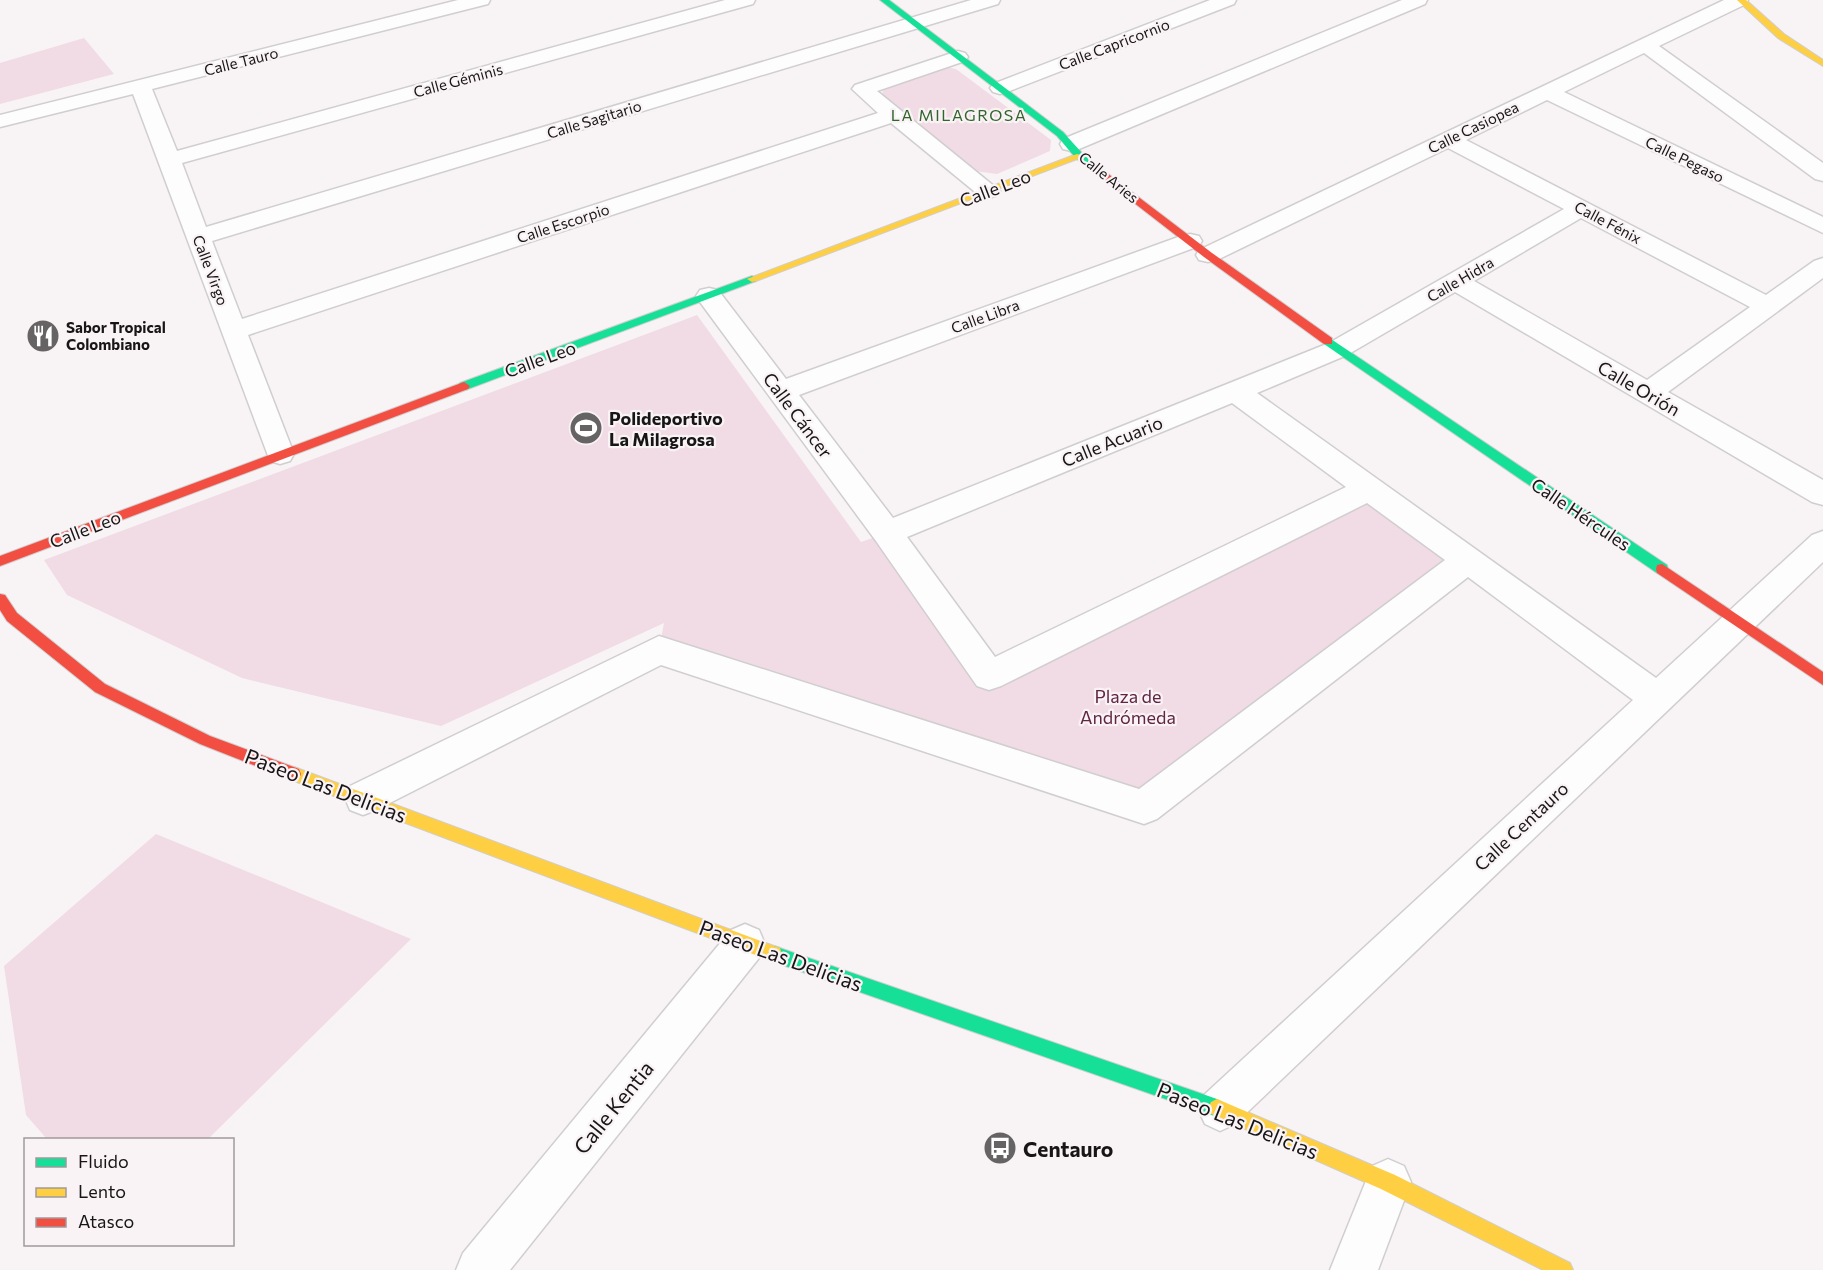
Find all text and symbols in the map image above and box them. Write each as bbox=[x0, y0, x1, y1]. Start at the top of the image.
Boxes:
street label: Calle Capricornio bbox=[1056, 15, 1172, 73]
street label: Calle Tauro bbox=[202, 43, 280, 79]
street label: Calle Géminis bbox=[411, 59, 505, 101]
street label: Calle Sagitario bbox=[545, 96, 643, 142]
street label: Calle Casiopea bbox=[1425, 97, 1521, 157]
district label: LA MILAGROSA bbox=[891, 105, 1027, 124]
street label: Calle Pegaso bbox=[1643, 132, 1727, 186]
street label: Calle Aries bbox=[1076, 148, 1143, 207]
street label: Calle Leo bbox=[956, 164, 1034, 212]
street label: Calle Fénix bbox=[1571, 197, 1645, 247]
street label: Calle Escorpio bbox=[514, 200, 612, 246]
street label: Calle Virgo bbox=[189, 232, 233, 308]
street label: Calle Hidra bbox=[1423, 253, 1497, 305]
street label: Calle Libra bbox=[948, 295, 1022, 337]
restaurant icon: Sabor Tropical Colombiano bbox=[25, 318, 61, 354]
place label: Sabor Tropical Colombiano bbox=[66, 318, 166, 353]
street label: Calle Leo bbox=[501, 336, 579, 382]
street label: Calle Orión bbox=[1594, 356, 1684, 420]
street label: Calle Cáncer bbox=[759, 368, 837, 462]
place label: Polideportivo La Milagrosa bbox=[609, 407, 723, 450]
sports icon: Polideportivo La Milagrosa bbox=[568, 410, 604, 446]
street label: Calle Acuario bbox=[1058, 411, 1166, 471]
street label: Calle Hércules bbox=[1527, 473, 1635, 555]
street label: Calle Leo bbox=[46, 505, 124, 553]
park label: Plaza de Andrómeda bbox=[1080, 685, 1176, 728]
street label: Paseo Las Delicias bbox=[241, 743, 411, 827]
street label: Calle Centauro bbox=[1469, 777, 1573, 875]
street label: Paseo Las Delicias bbox=[696, 914, 866, 996]
street label: Calle Kentia bbox=[568, 1055, 658, 1159]
street label: Paseo Las Delicias bbox=[1154, 1076, 1322, 1164]
bus stop icon: Centauro bbox=[982, 1130, 1018, 1166]
place label: Centauro bbox=[1023, 1136, 1113, 1161]
legend bbox=[24, 1138, 234, 1246]
text: Fluido bbox=[78, 1150, 129, 1172]
text: Lento bbox=[78, 1180, 126, 1202]
text: Atasco bbox=[78, 1210, 134, 1232]

